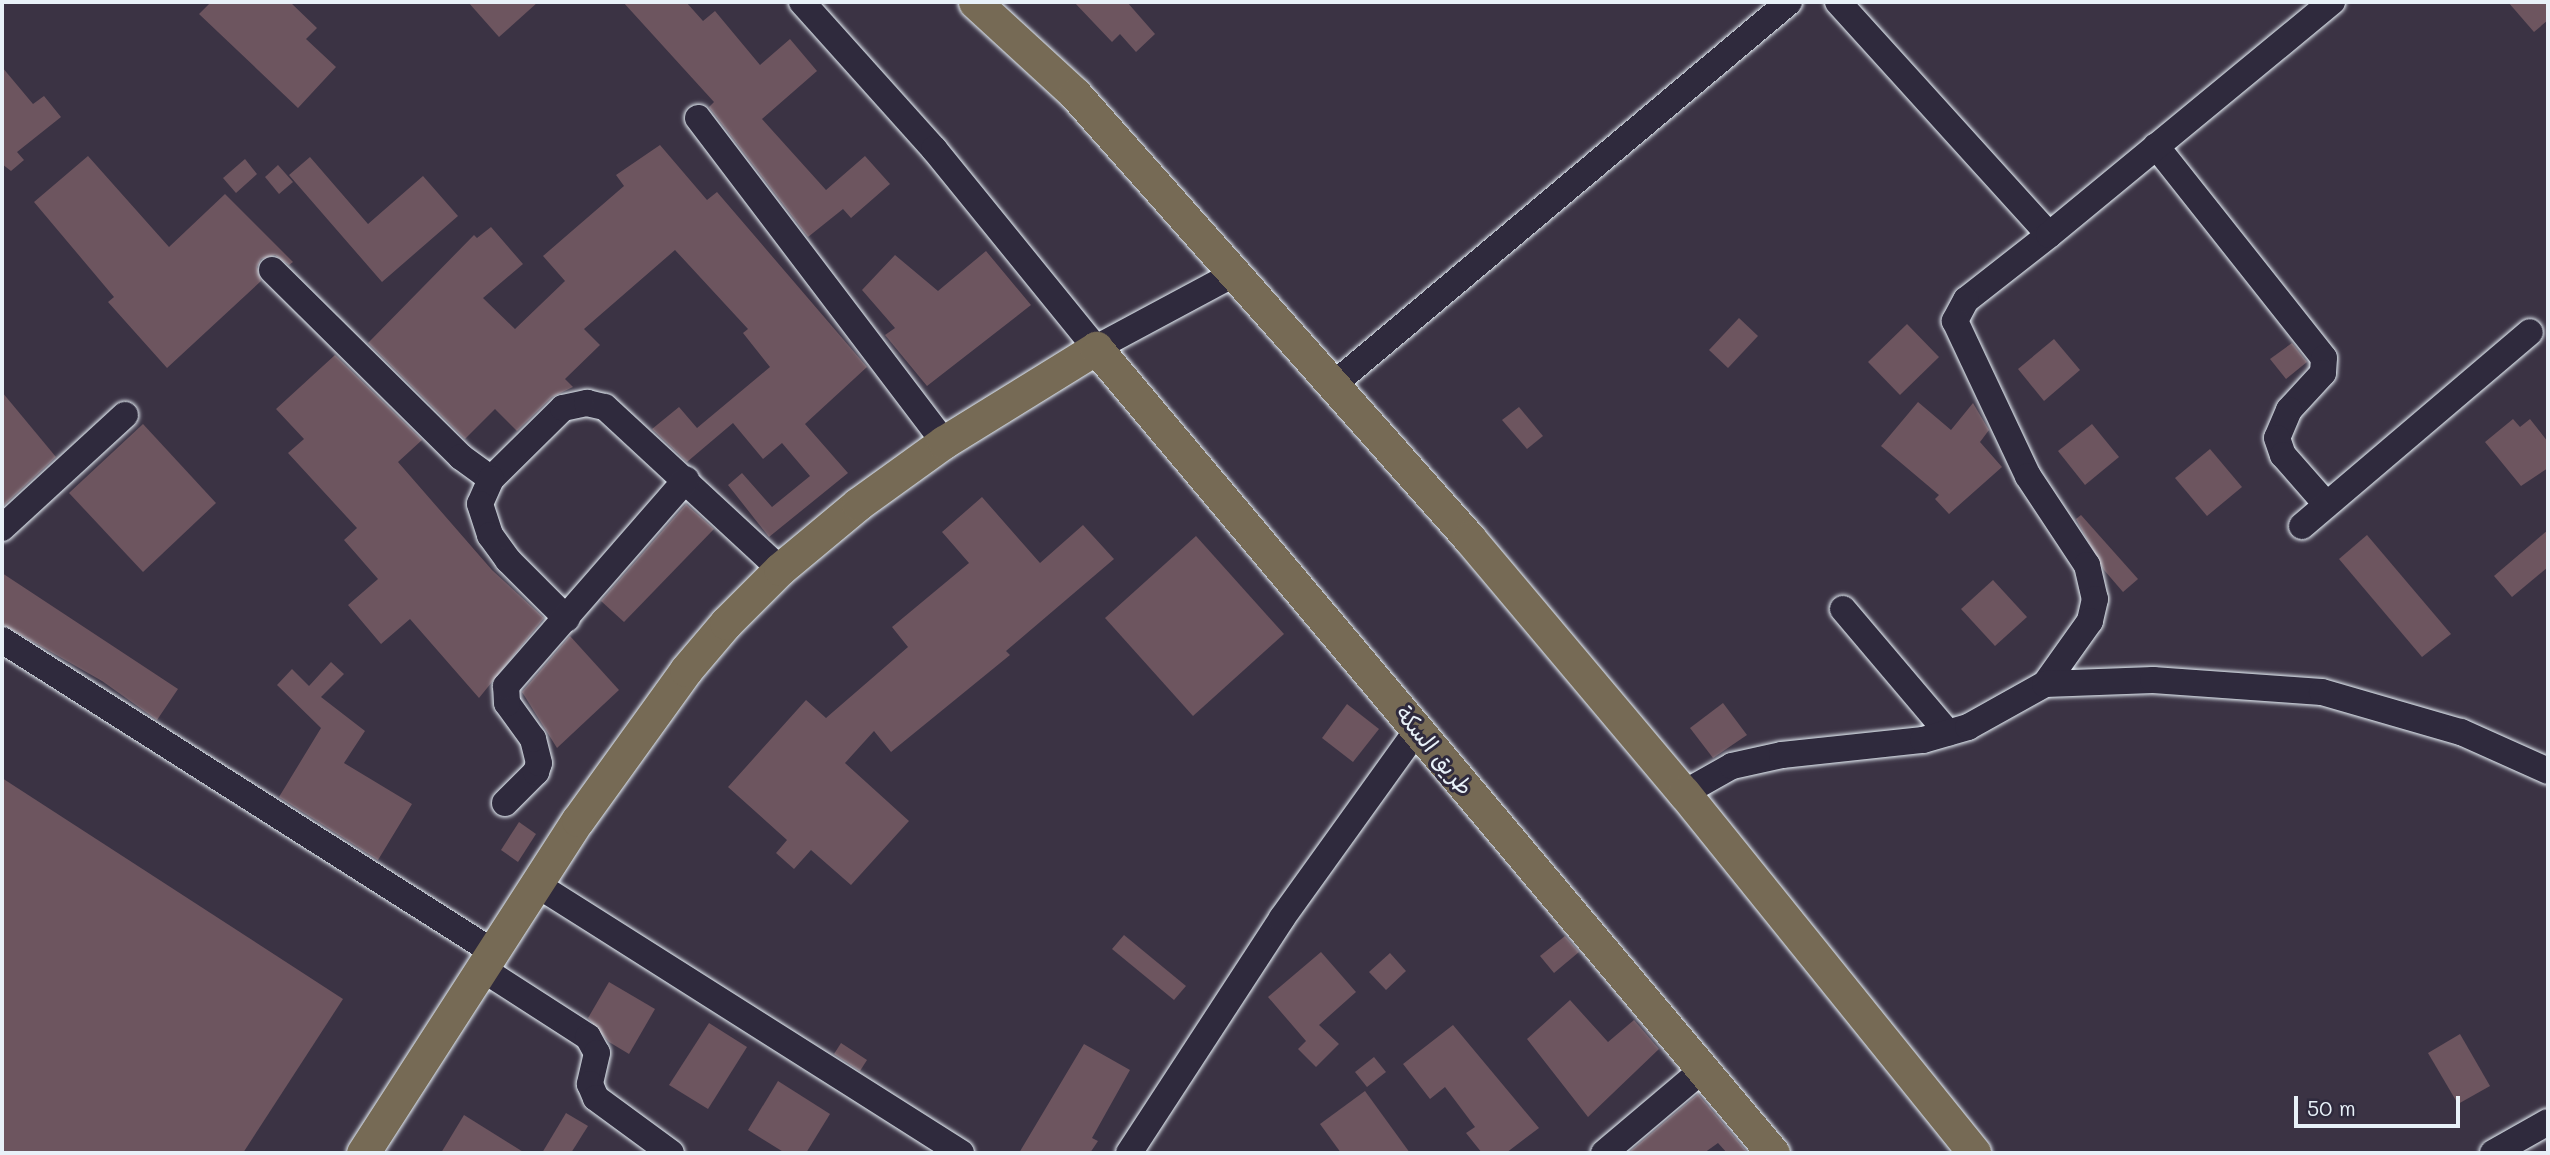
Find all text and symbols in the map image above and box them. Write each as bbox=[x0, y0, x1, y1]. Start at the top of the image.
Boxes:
street label: طريق السكة bbox=[1391, 700, 1479, 800]
scale bar bbox=[2298, 1082, 2464, 1126]
text: 50 m bbox=[2307, 1094, 2356, 1121]

